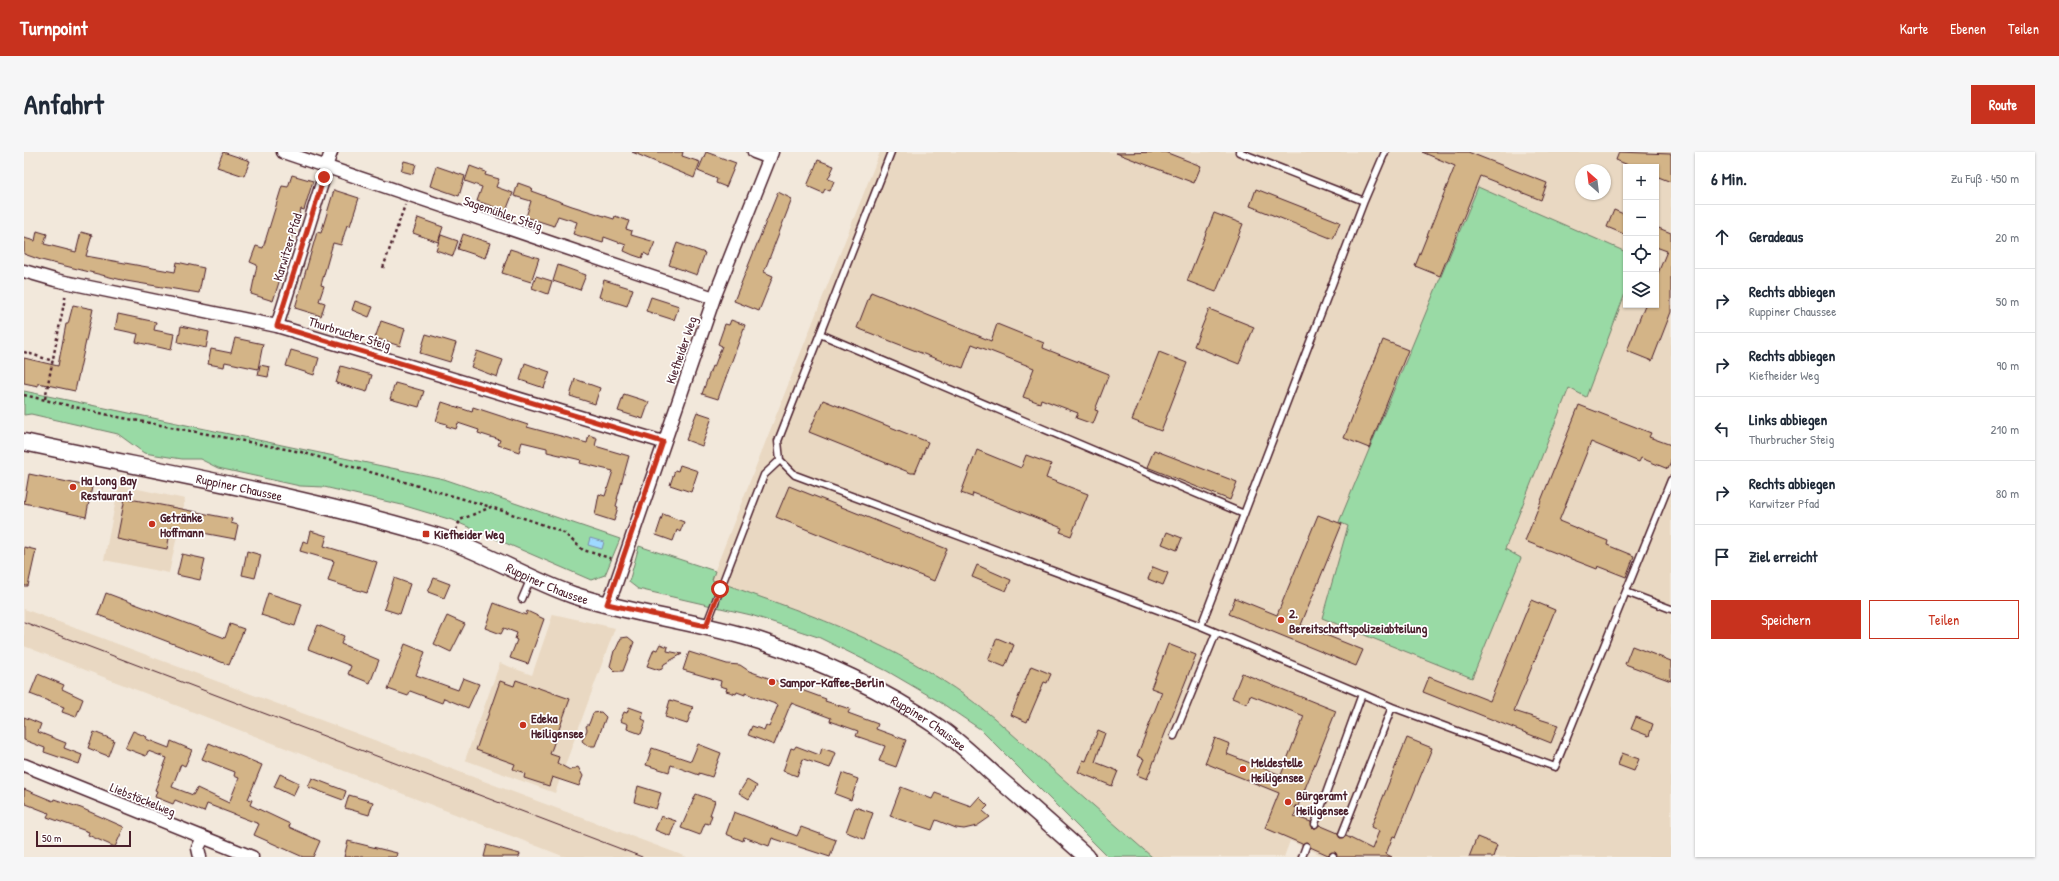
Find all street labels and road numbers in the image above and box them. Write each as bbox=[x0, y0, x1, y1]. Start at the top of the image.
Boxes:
street label: Sagemühler Steig bbox=[461, 191, 545, 235]
street label: Karwitzer Pfad bbox=[268, 211, 306, 283]
street label: Thurbrucher Steig bbox=[307, 312, 394, 354]
street label: Kiefheider Weg bbox=[661, 314, 701, 386]
street label: Ruppiner Chaussee bbox=[195, 469, 284, 505]
street label: Ruppiner Chaussee bbox=[503, 558, 591, 608]
street label: Ruppiner Chaussee bbox=[888, 691, 970, 755]
street label: Liebstöckelweg bbox=[108, 778, 179, 820]

